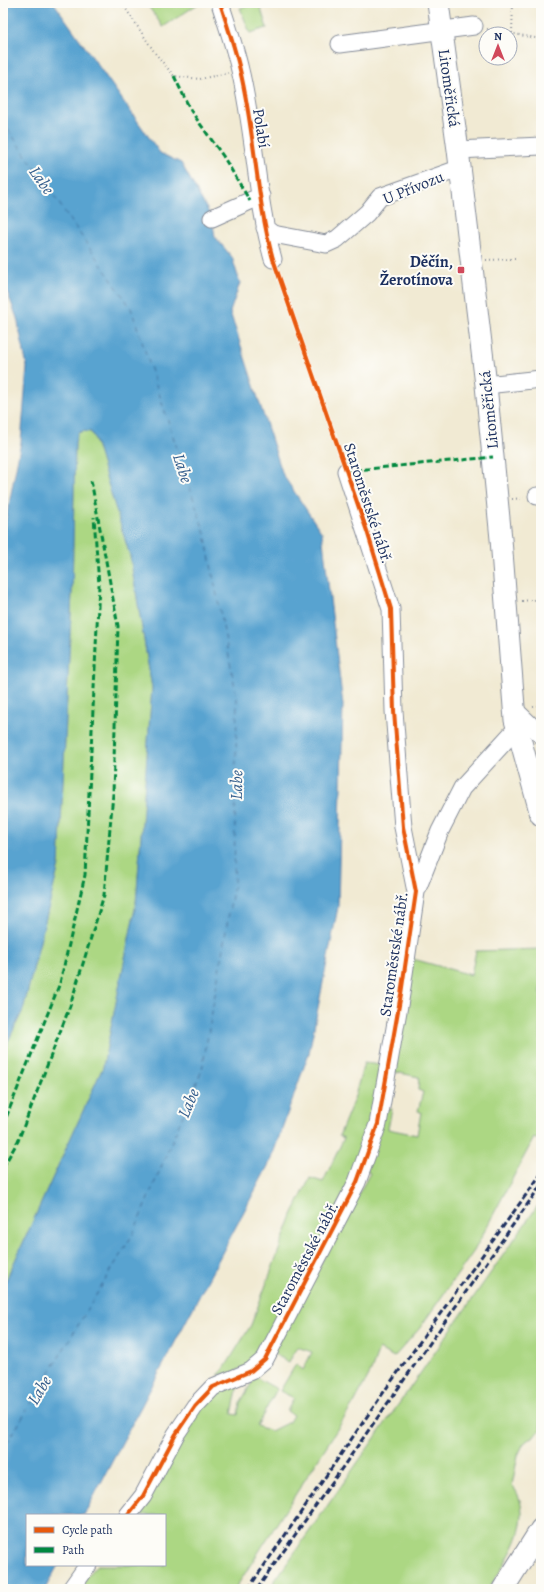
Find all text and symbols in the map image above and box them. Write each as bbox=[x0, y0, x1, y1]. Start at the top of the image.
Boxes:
north arrow bbox=[478, 26, 518, 66]
text: N bbox=[494, 29, 502, 44]
street label: Litoměřická bbox=[433, 48, 465, 129]
street label: Polabí bbox=[247, 107, 275, 150]
water label: Labe bbox=[24, 161, 60, 199]
street label: U Přívozu bbox=[379, 166, 448, 210]
place label: Děčín, Žerotínova bbox=[380, 251, 453, 291]
marker: Děčín, Žerotínova bbox=[456, 265, 466, 275]
street label: Litoměřická bbox=[474, 369, 504, 450]
street label: Staroměstské nábř. bbox=[338, 440, 398, 567]
water label: Labe bbox=[167, 450, 198, 486]
water label: Labe bbox=[225, 770, 248, 800]
street label: Staroměstské nábř. bbox=[374, 890, 414, 1018]
water label: Labe bbox=[172, 1085, 205, 1121]
street label: Staroměstské nábř. bbox=[266, 1198, 344, 1319]
water label: Labe bbox=[22, 1372, 57, 1409]
legend bbox=[26, 1514, 166, 1566]
text: Cycle path bbox=[62, 1522, 113, 1538]
text: Path bbox=[62, 1542, 85, 1558]

